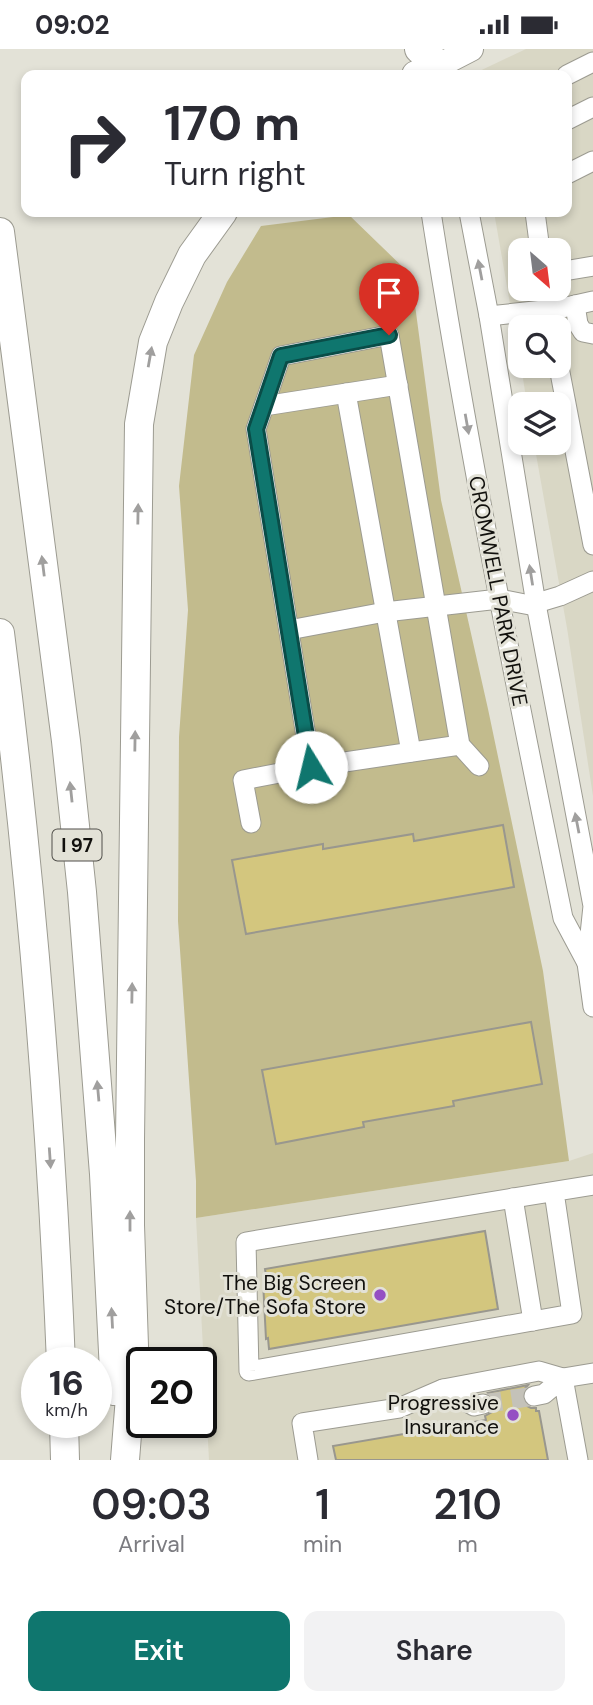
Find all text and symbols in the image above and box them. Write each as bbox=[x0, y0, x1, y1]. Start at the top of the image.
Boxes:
text: 09:02 bbox=[35, 8, 110, 42]
text: 170 m bbox=[164, 91, 300, 155]
icon: right bbox=[49, 98, 140, 189]
text: Turn right bbox=[164, 153, 306, 195]
north arrow bbox=[508, 238, 570, 301]
map controls bbox=[508, 238, 571, 455]
one-way arrow bbox=[474, 259, 485, 281]
pin bbox=[359, 263, 419, 335]
icon: arrive bbox=[370, 274, 408, 312]
button: search bbox=[508, 315, 571, 378]
one-way arrow bbox=[145, 346, 156, 368]
button: layers bbox=[508, 392, 571, 455]
one-way arrow bbox=[462, 413, 473, 435]
street label: CROMWELL PARK DRIVE bbox=[462, 474, 534, 708]
one-way arrow bbox=[132, 502, 144, 524]
one-way arrow bbox=[38, 555, 49, 577]
one-way arrow bbox=[525, 564, 536, 586]
one-way arrow bbox=[129, 730, 141, 752]
position arrow bbox=[274, 730, 348, 804]
one-way arrow bbox=[66, 780, 77, 802]
one-way arrow bbox=[571, 812, 582, 834]
road number: I 97 bbox=[52, 829, 102, 860]
one-way arrow bbox=[126, 982, 138, 1004]
one-way arrow bbox=[92, 1080, 103, 1102]
one-way arrow bbox=[45, 1147, 56, 1169]
one-way arrow bbox=[124, 1209, 136, 1231]
place label: The Big Screen Store/The Sofa Store bbox=[164, 1269, 366, 1321]
marker: The Big Screen Store/The Sofa Store bbox=[372, 1287, 388, 1303]
one-way arrow bbox=[106, 1307, 117, 1329]
speed limit sign: 20 bbox=[126, 1347, 217, 1438]
text: 16 bbox=[49, 1360, 84, 1406]
place label: Progressive Insurance bbox=[388, 1389, 499, 1441]
text: km/h bbox=[45, 1398, 88, 1422]
marker: Progressive Insurance bbox=[505, 1407, 521, 1423]
text: 09:03 bbox=[91, 1477, 212, 1532]
text: 1 bbox=[315, 1477, 330, 1532]
text: 210 bbox=[434, 1477, 502, 1532]
text: Arrival bbox=[118, 1529, 185, 1559]
text: min bbox=[303, 1529, 342, 1559]
text: m bbox=[457, 1529, 478, 1559]
button: Exit bbox=[28, 1611, 290, 1691]
button: Share bbox=[304, 1611, 565, 1691]

